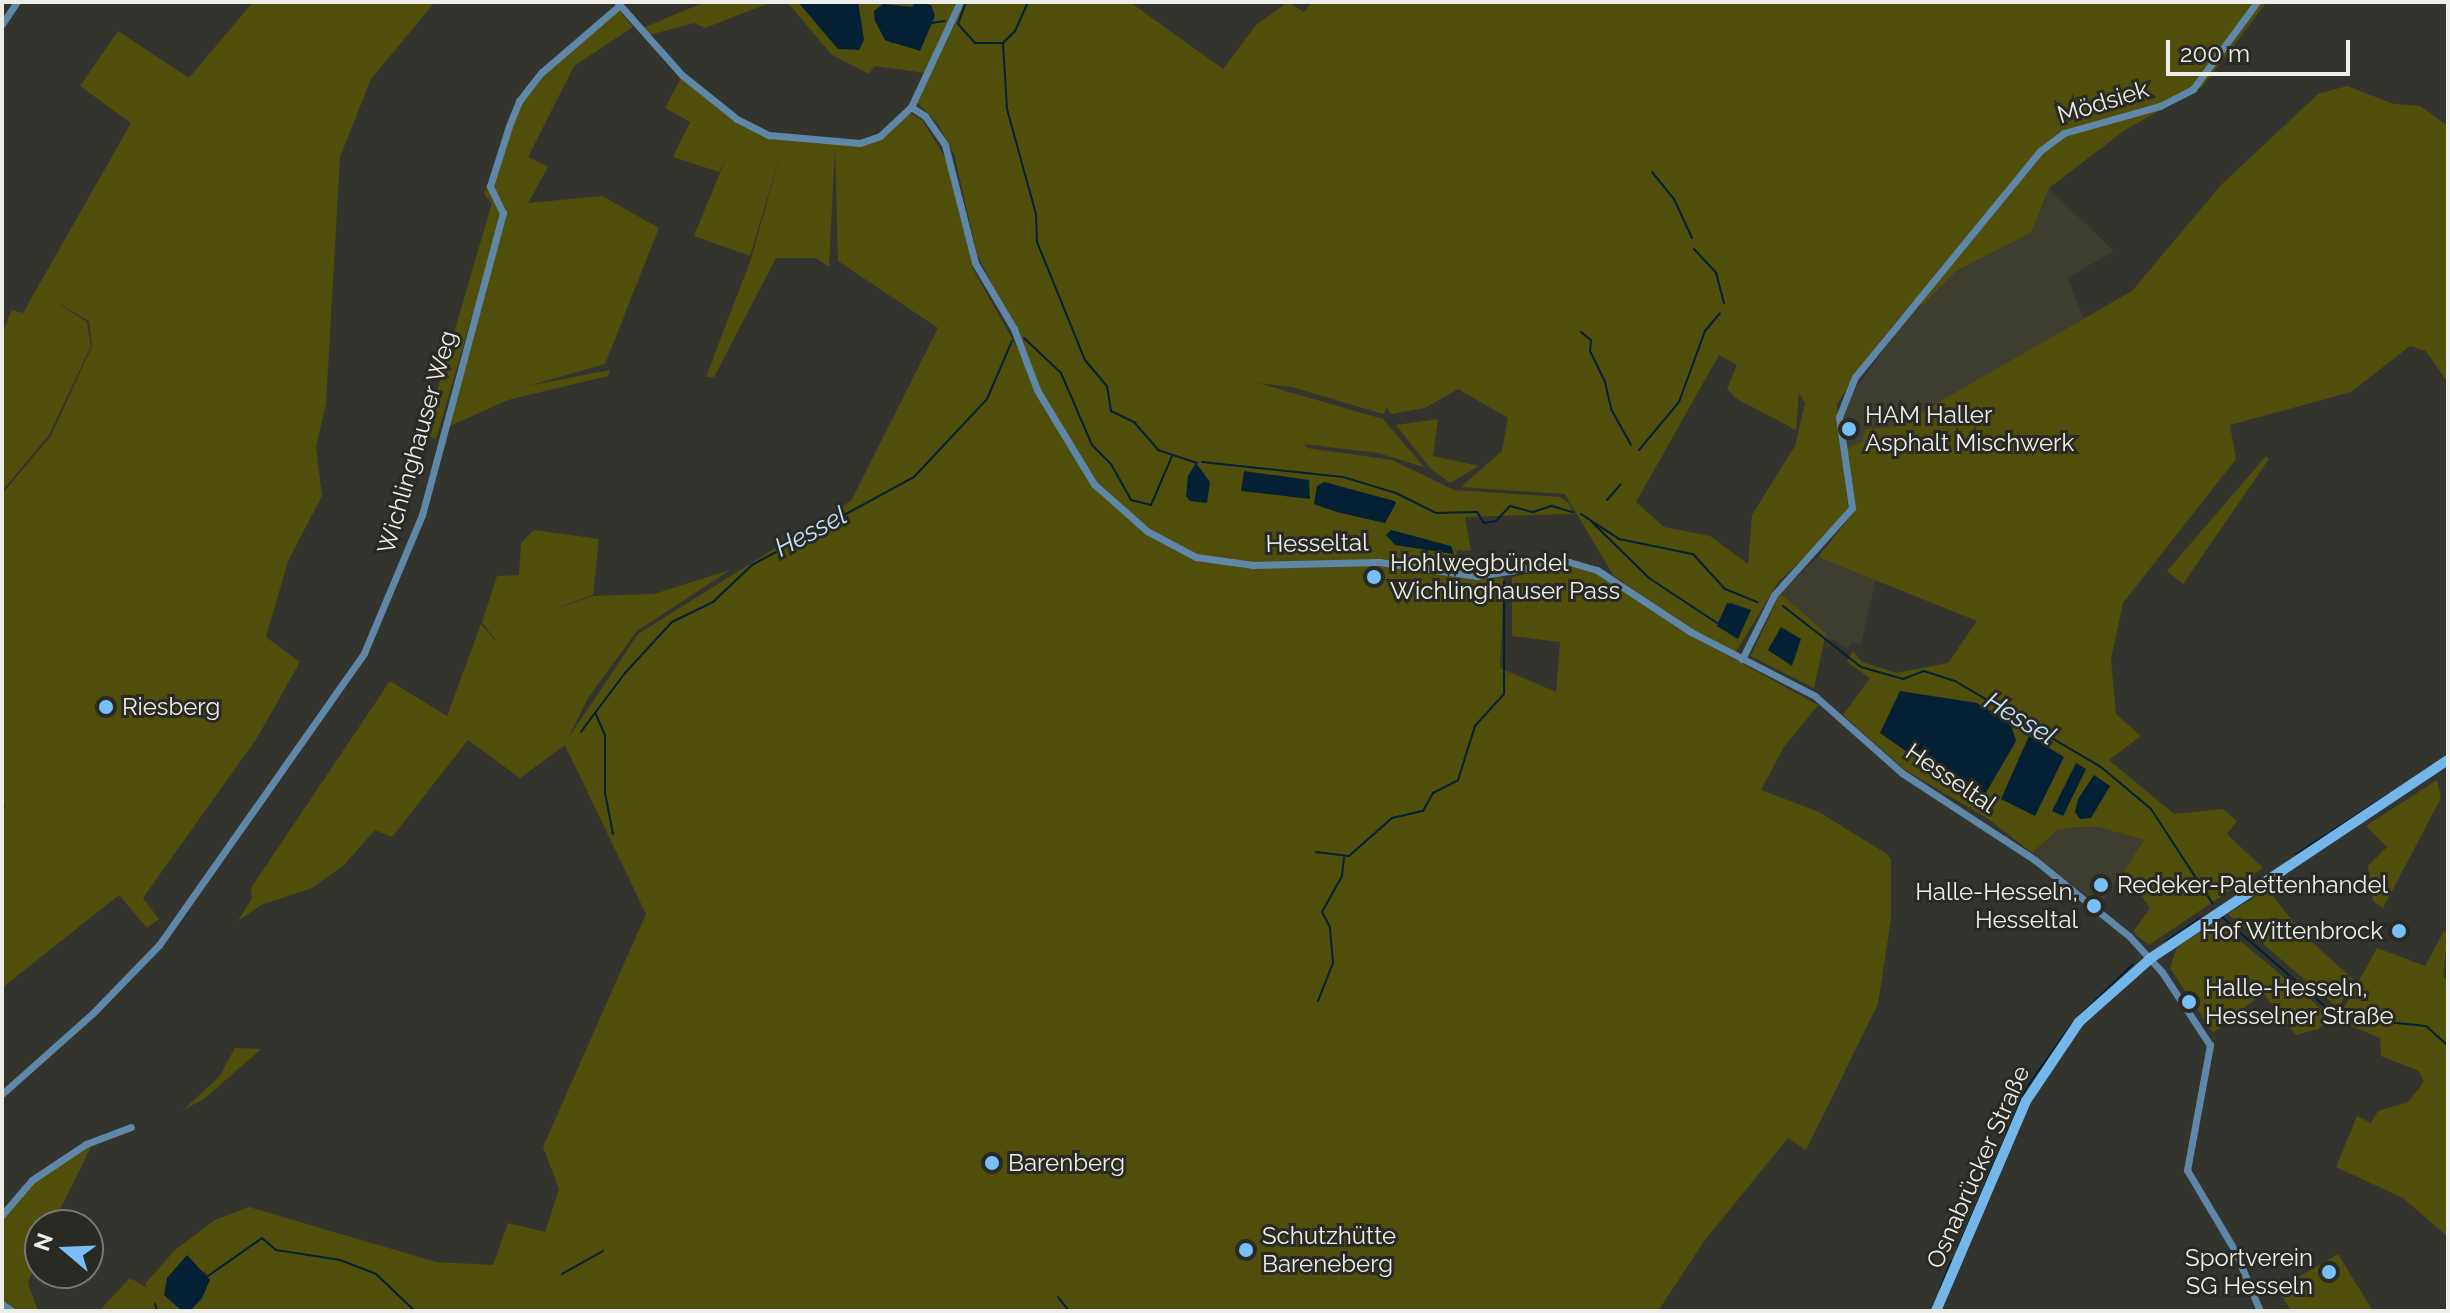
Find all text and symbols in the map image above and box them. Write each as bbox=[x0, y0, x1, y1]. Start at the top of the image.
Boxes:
scale bar bbox=[2170, 24, 2354, 74]
text: 200 m bbox=[2180, 39, 2250, 68]
street label: Mödsiek bbox=[2054, 75, 2152, 129]
street label: Wichlinghauser Weg bbox=[371, 326, 463, 558]
place label: HAM Haller Asphalt Mischwerk bbox=[1865, 401, 2074, 457]
marker: HAM Haller Asphalt Mischwerk bbox=[1840, 420, 1858, 438]
water label: Hessel bbox=[770, 500, 852, 564]
street label: Hesseltal bbox=[1265, 528, 1369, 558]
place label: Hohlwegbündel Wichlinghauser Pass bbox=[1390, 549, 1621, 605]
marker: Hohlwegbündel Wichlinghauser Pass bbox=[1365, 568, 1383, 586]
water label: Hessel bbox=[1979, 686, 2061, 752]
place label: Riesberg bbox=[122, 693, 220, 721]
marker: Riesberg bbox=[97, 698, 115, 716]
street label: Hesseltal bbox=[1900, 737, 2002, 819]
place label: Redeker-Palettenhandel bbox=[2117, 871, 2388, 899]
marker: Redeker-Palettenhandel bbox=[2092, 876, 2110, 894]
place label: Halle-Hesseln, Hesseltal bbox=[1915, 878, 2078, 934]
marker: Halle-Hesseln, Hesseltal bbox=[2085, 897, 2103, 915]
place label: Hof Wittenbrock bbox=[2200, 917, 2383, 945]
marker: Hof Wittenbrock bbox=[2390, 922, 2408, 940]
place label: Halle-Hesseln, Hesselner Straße bbox=[2205, 974, 2394, 1030]
marker: Halle-Hesseln, Hesselner Straße bbox=[2180, 993, 2198, 1011]
street label: Osnabrücker Straße bbox=[1920, 1061, 2036, 1273]
place label: Barenberg bbox=[1008, 1149, 1125, 1177]
marker: Barenberg bbox=[983, 1154, 1001, 1172]
north arrow bbox=[24, 1209, 104, 1289]
place label: Schutzhütte Bareneberg bbox=[1262, 1222, 1396, 1278]
text: N bbox=[28, 1230, 58, 1254]
marker: Schutzhütte Bareneberg bbox=[1237, 1241, 1255, 1259]
place label: Sportverein SG Hesseln bbox=[2185, 1244, 2313, 1300]
marker: Sportverein SG Hesseln bbox=[2320, 1263, 2338, 1281]

